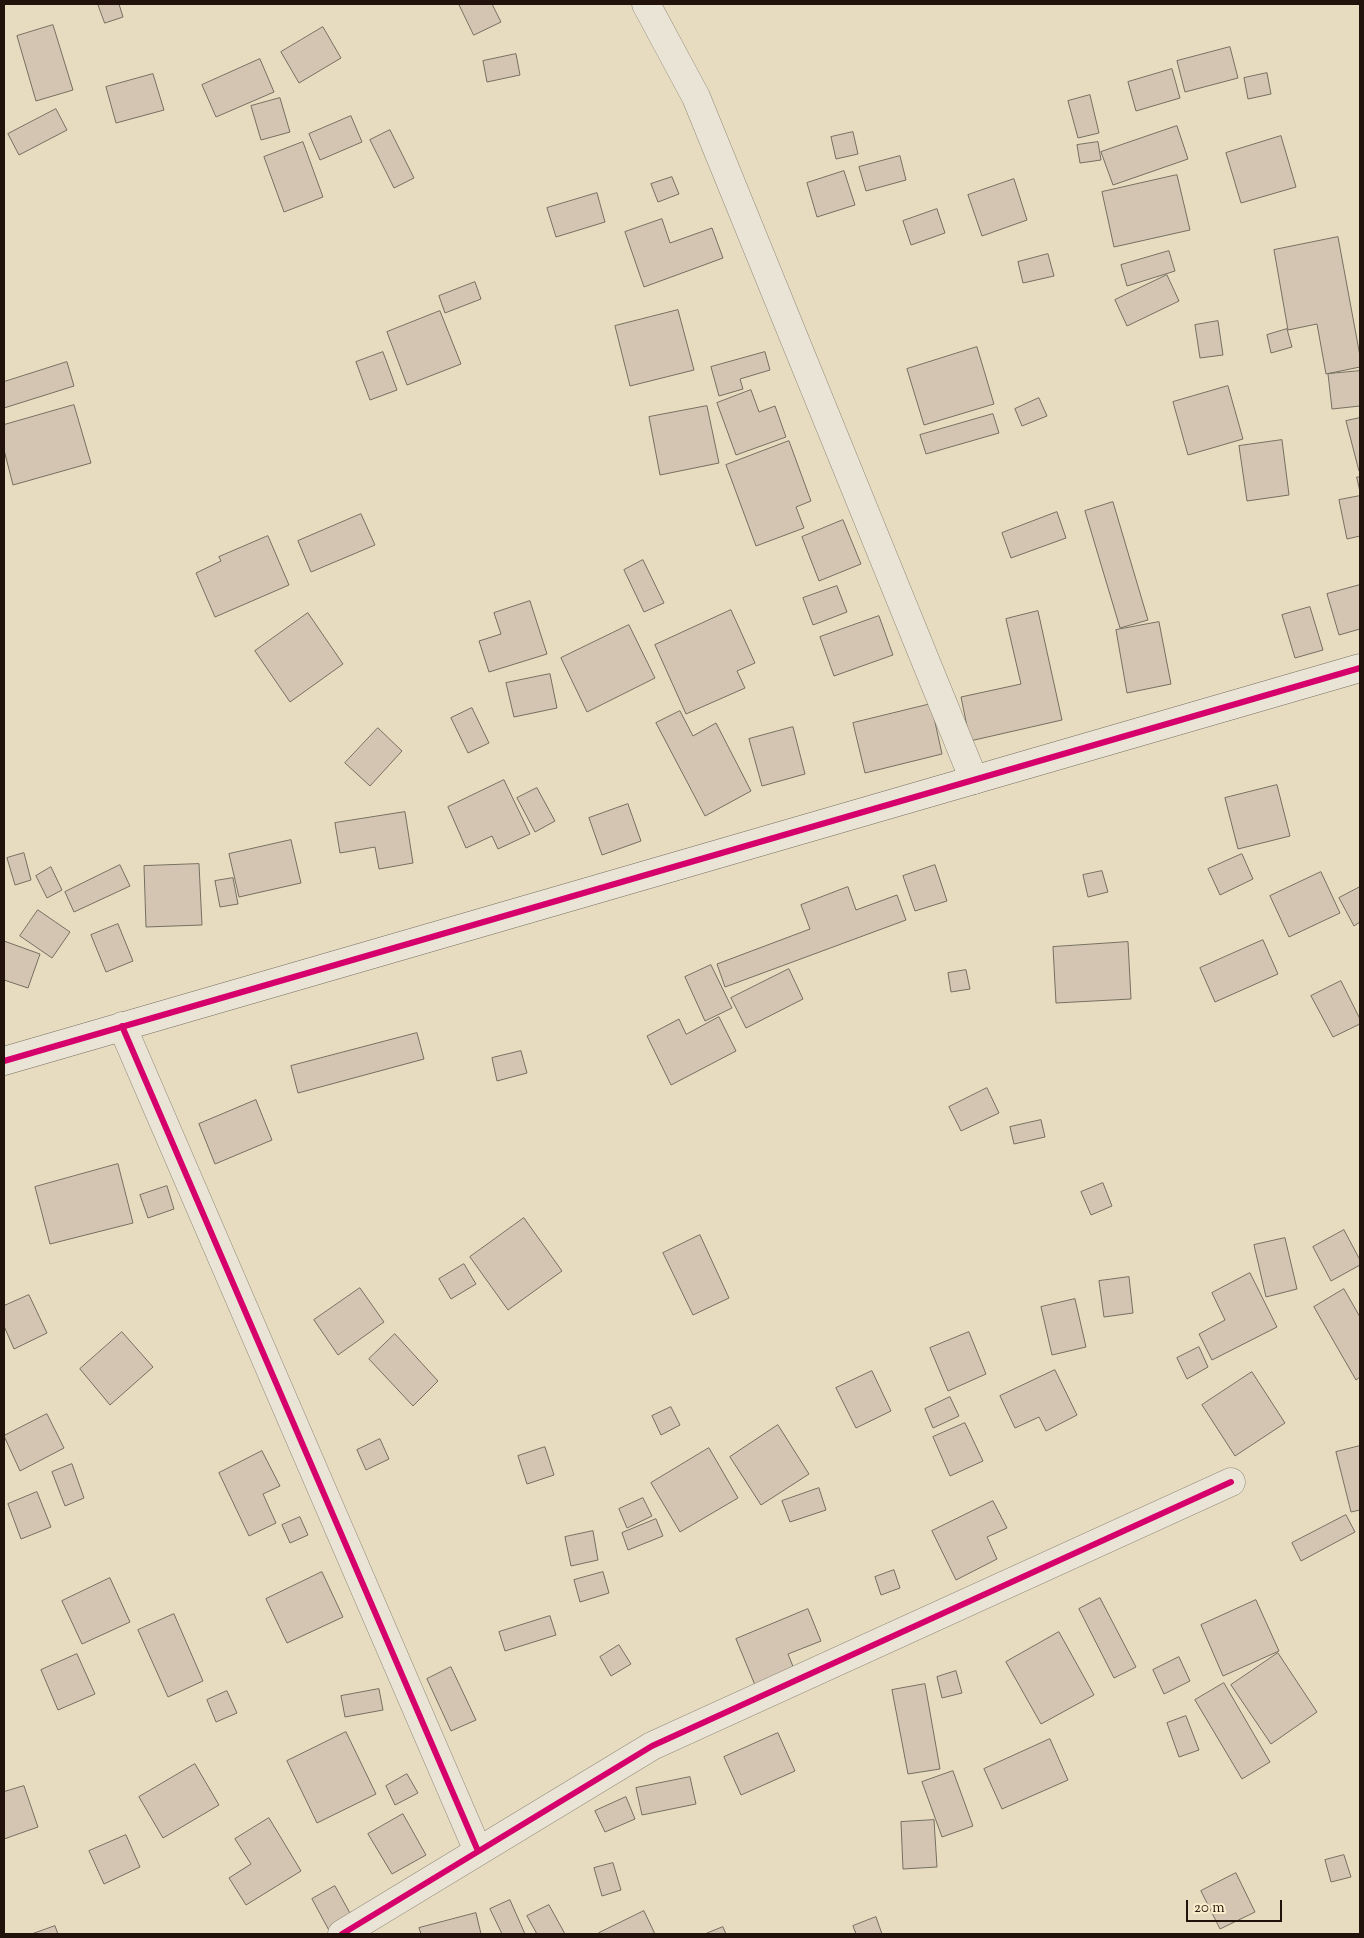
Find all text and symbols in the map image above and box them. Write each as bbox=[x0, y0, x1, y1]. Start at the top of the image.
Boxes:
scale bar bbox=[1189, 1890, 1285, 1922]
text: 20 m bbox=[1194, 1898, 1225, 1919]

